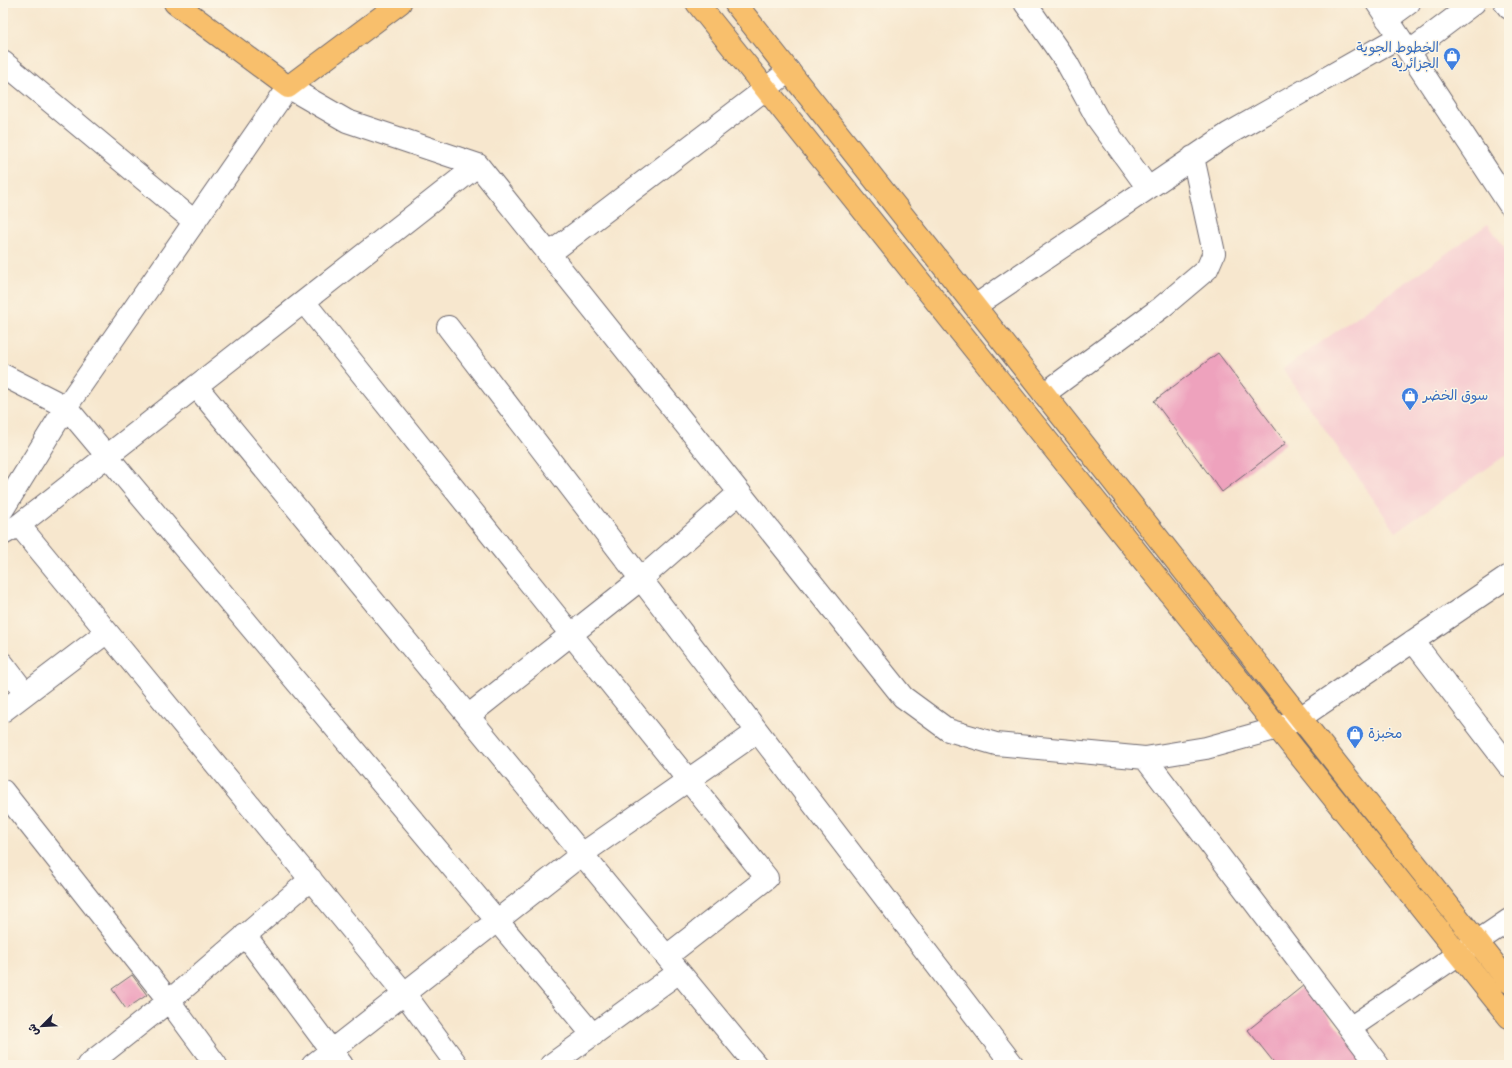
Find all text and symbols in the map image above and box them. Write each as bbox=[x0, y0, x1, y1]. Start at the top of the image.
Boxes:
place label: الخطوط الجوية الجزائرية bbox=[1356, 38, 1439, 75]
shop icon: الخطوط الجوية الجزائرية bbox=[1442, 46, 1462, 71]
shop icon: سوق الخضر bbox=[1400, 386, 1420, 411]
place label: سوق الخضر bbox=[1422, 386, 1488, 407]
shop icon: مخبزة bbox=[1345, 724, 1365, 749]
place label: مخبزة bbox=[1368, 724, 1402, 745]
north arrow bbox=[22, 1006, 62, 1046]
text: ش bbox=[24, 1021, 44, 1038]

